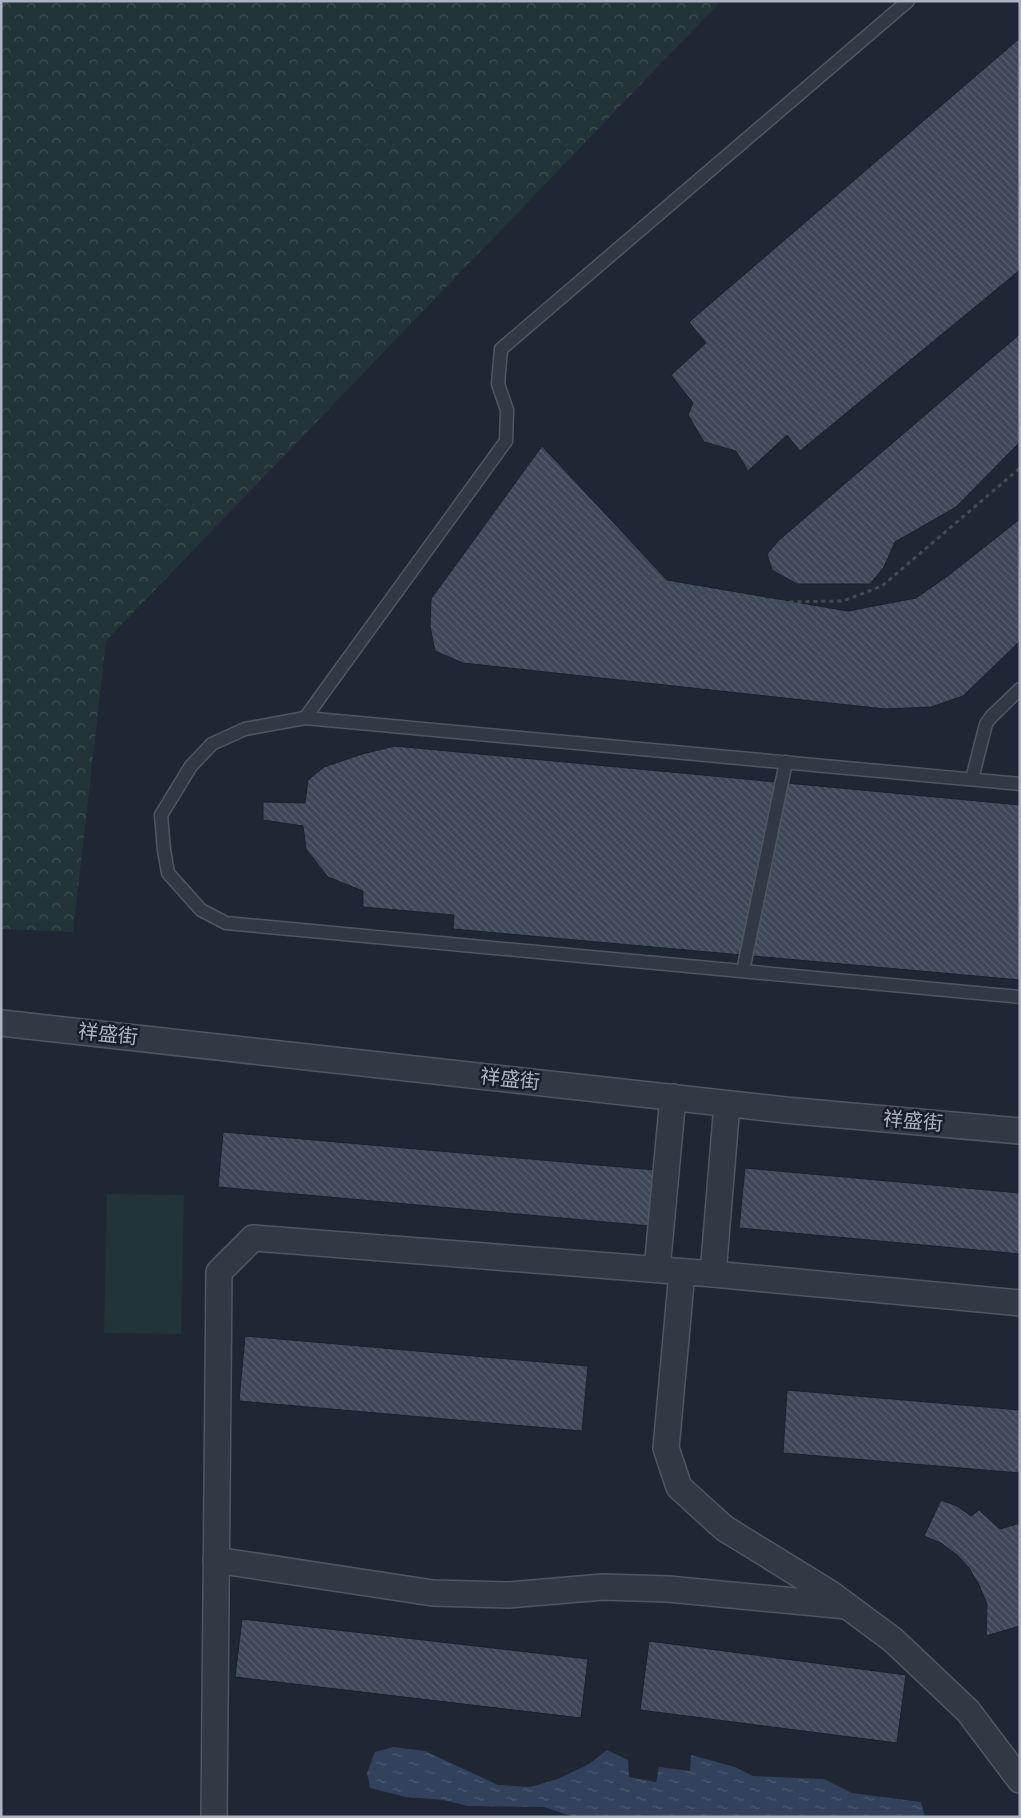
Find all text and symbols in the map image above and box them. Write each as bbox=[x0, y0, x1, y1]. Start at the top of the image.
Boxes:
street label: 祥盛街 bbox=[77, 1021, 139, 1048]
street label: 祥盛街 bbox=[479, 1066, 541, 1093]
street label: 祥盛街 bbox=[882, 1108, 944, 1135]

